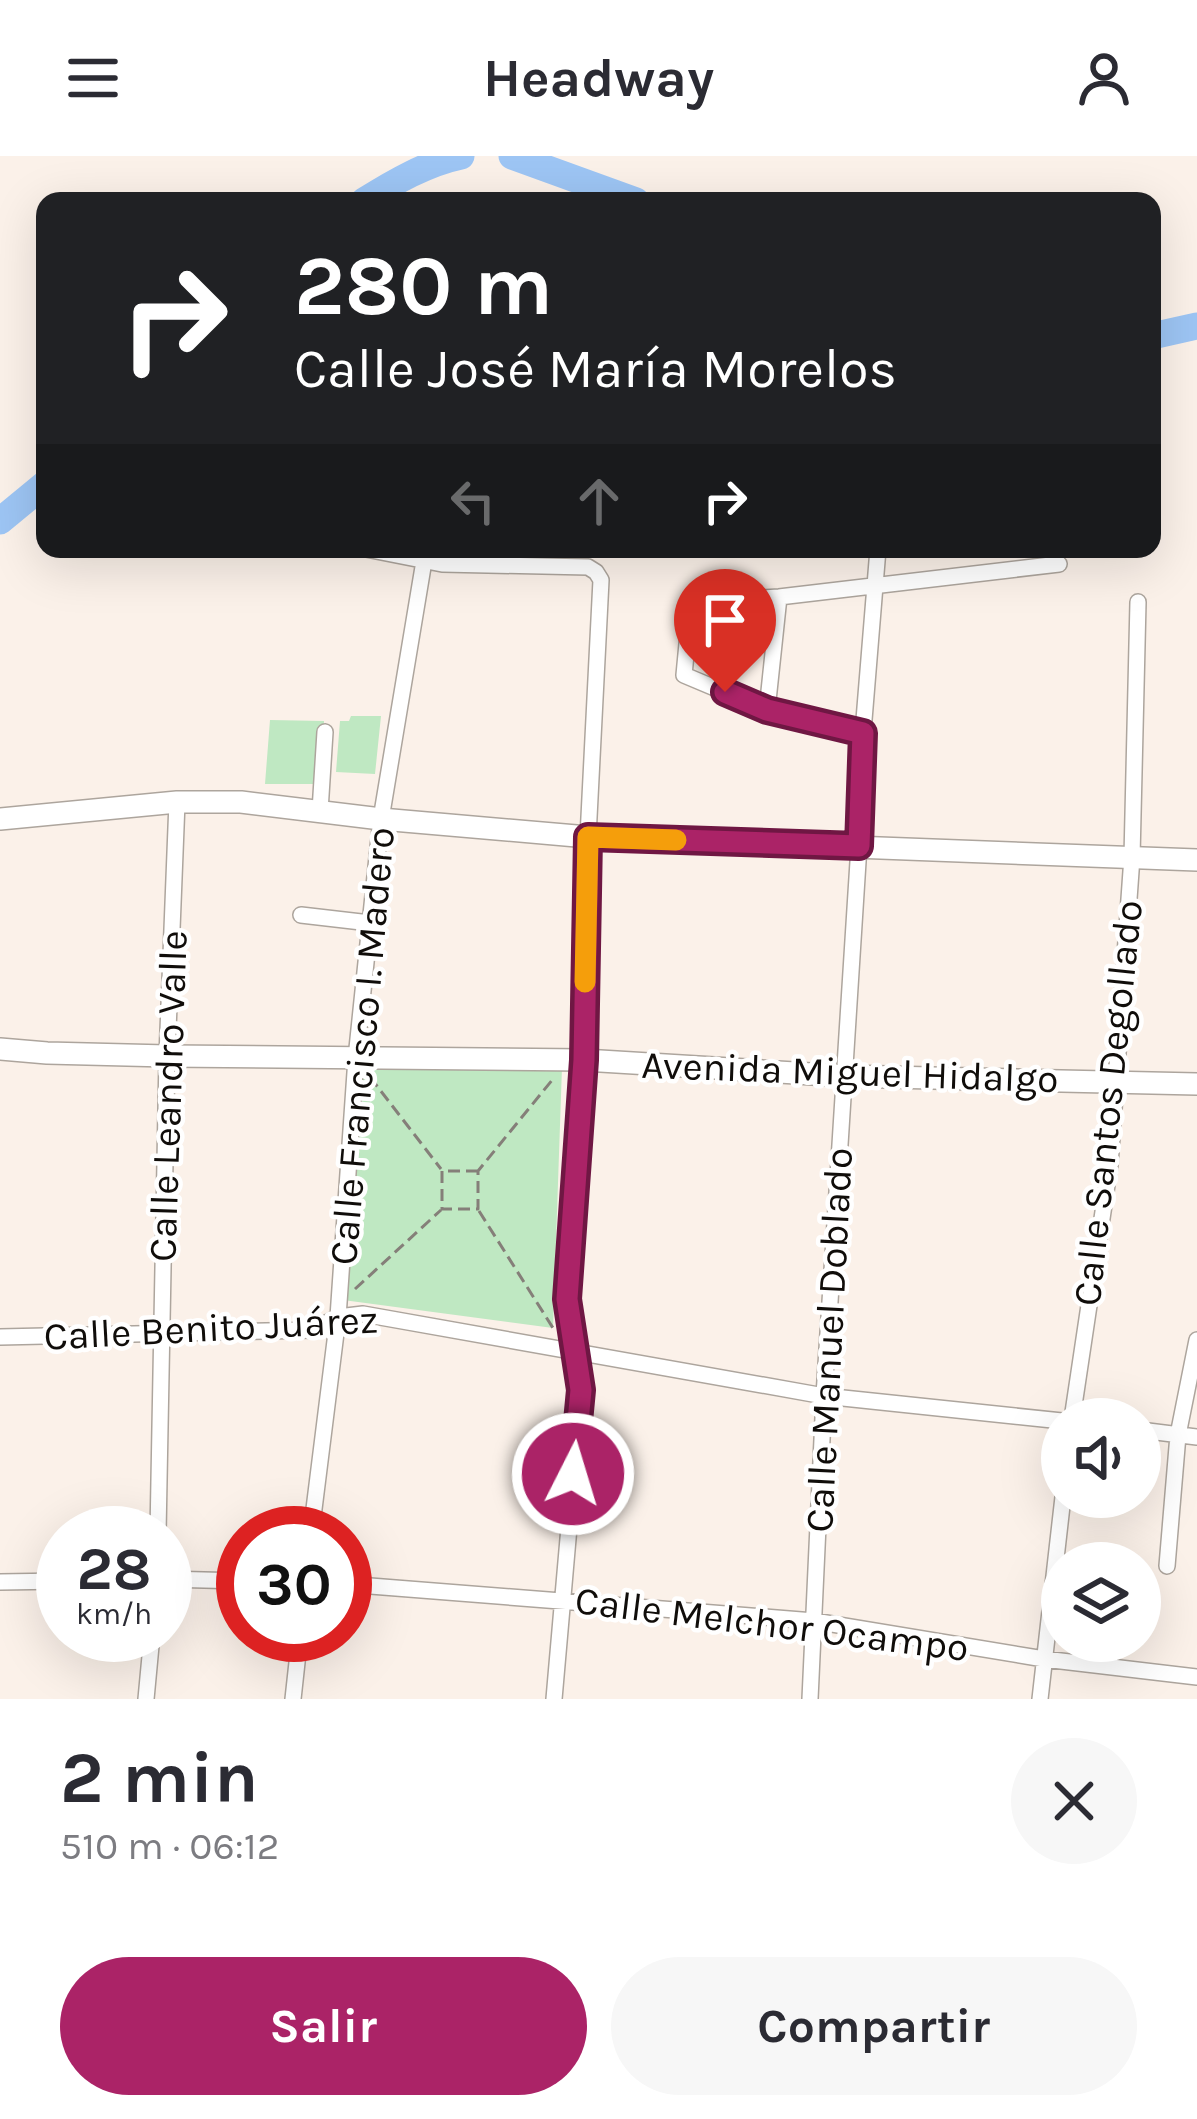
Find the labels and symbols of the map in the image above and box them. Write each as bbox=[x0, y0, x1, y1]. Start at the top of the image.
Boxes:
pin bbox=[674, 569, 776, 692]
street label: Calle Francisco I. Madero bbox=[320, 825, 404, 1267]
street label: Calle Santos Degollado bbox=[1064, 898, 1152, 1308]
street label: Calle Leandro Valle bbox=[139, 930, 197, 1262]
street label: Avenida Miguel Hidalgo bbox=[641, 1042, 1059, 1102]
street label: Calle Manuel Doblado bbox=[796, 1146, 862, 1534]
street label: Calle Benito Juárez bbox=[43, 1296, 379, 1360]
position arrow bbox=[510, 1411, 636, 1537]
speed limit sign: 30 bbox=[216, 1506, 372, 1662]
street label: Calle Melchor Ocampo bbox=[573, 1577, 971, 1671]

